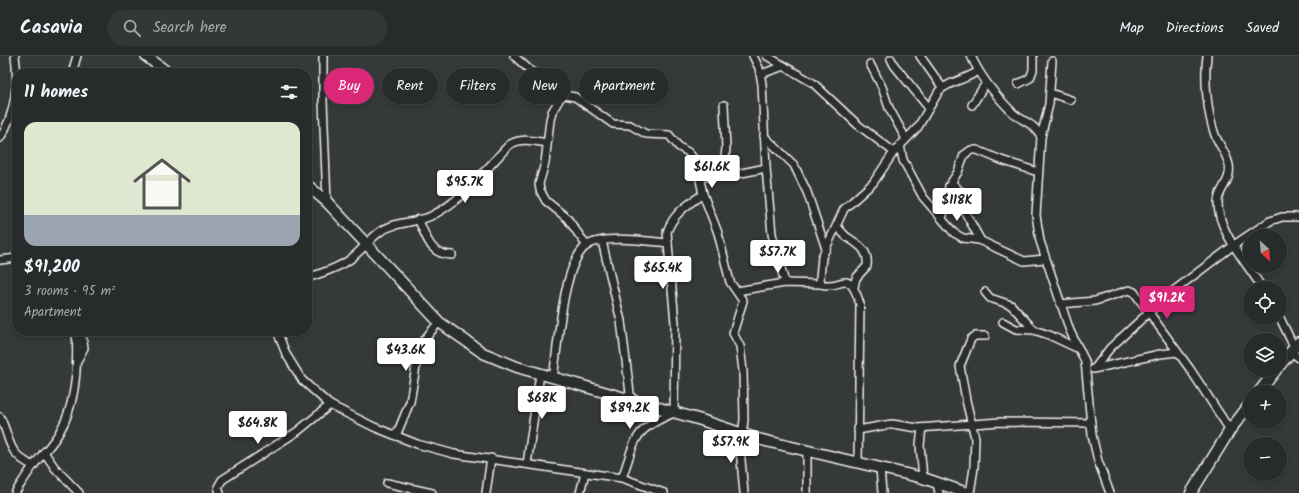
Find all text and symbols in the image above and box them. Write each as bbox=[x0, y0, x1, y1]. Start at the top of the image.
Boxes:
search box bbox=[107, 10, 387, 46]
text: Casavia bbox=[20, 13, 83, 43]
text: Search here bbox=[153, 16, 227, 40]
icon: search bbox=[121, 17, 143, 39]
text: Map bbox=[1119, 17, 1144, 39]
text: Directions bbox=[1166, 17, 1224, 39]
text: Saved bbox=[1246, 17, 1279, 39]
chip: Buy bbox=[324, 68, 374, 104]
chip: Rent bbox=[382, 68, 438, 104]
chip: Filters bbox=[446, 68, 510, 104]
chip: New bbox=[518, 68, 571, 104]
chip: Apartment bbox=[579, 68, 669, 104]
text: 11 homes bbox=[24, 79, 88, 106]
icon: filters bbox=[278, 81, 300, 103]
icon: home bbox=[126, 148, 198, 220]
pin: $61.6K bbox=[679, 155, 745, 189]
text: $61.6K bbox=[694, 157, 730, 178]
pin: $95.7K bbox=[432, 170, 498, 204]
text: $95.7K bbox=[446, 172, 484, 193]
pin: $118K bbox=[929, 188, 985, 222]
text: $118K bbox=[941, 190, 973, 211]
north arrow bbox=[1243, 229, 1287, 273]
map controls bbox=[1243, 229, 1287, 481]
pin: $57.7K bbox=[745, 240, 811, 274]
text: $57.7K bbox=[759, 242, 797, 263]
text: $91,200 bbox=[24, 254, 80, 281]
pin: $65.4K bbox=[630, 256, 696, 290]
text: $65.4K bbox=[643, 258, 683, 279]
text: 3 rooms · 95 m² bbox=[24, 281, 115, 302]
button: locate bbox=[1243, 281, 1287, 325]
pin: $91.2K bbox=[1134, 286, 1200, 320]
text: $91.2K bbox=[1149, 288, 1185, 309]
text: Apartment bbox=[24, 302, 82, 323]
button: layers bbox=[1243, 333, 1287, 377]
pin: $43.6K bbox=[373, 338, 439, 372]
text: $43.6K bbox=[386, 340, 426, 361]
button: + bbox=[1243, 385, 1287, 429]
pin: $68K bbox=[518, 386, 566, 420]
text: $68K bbox=[527, 388, 557, 409]
pin: $89.2K bbox=[597, 396, 663, 430]
text: $89.2K bbox=[610, 398, 650, 419]
pin: $64.8K bbox=[225, 411, 291, 445]
text: $64.8K bbox=[238, 413, 278, 434]
pin: $57.9K bbox=[698, 430, 764, 464]
text: $57.9K bbox=[712, 432, 750, 453]
button: − bbox=[1243, 437, 1287, 481]

